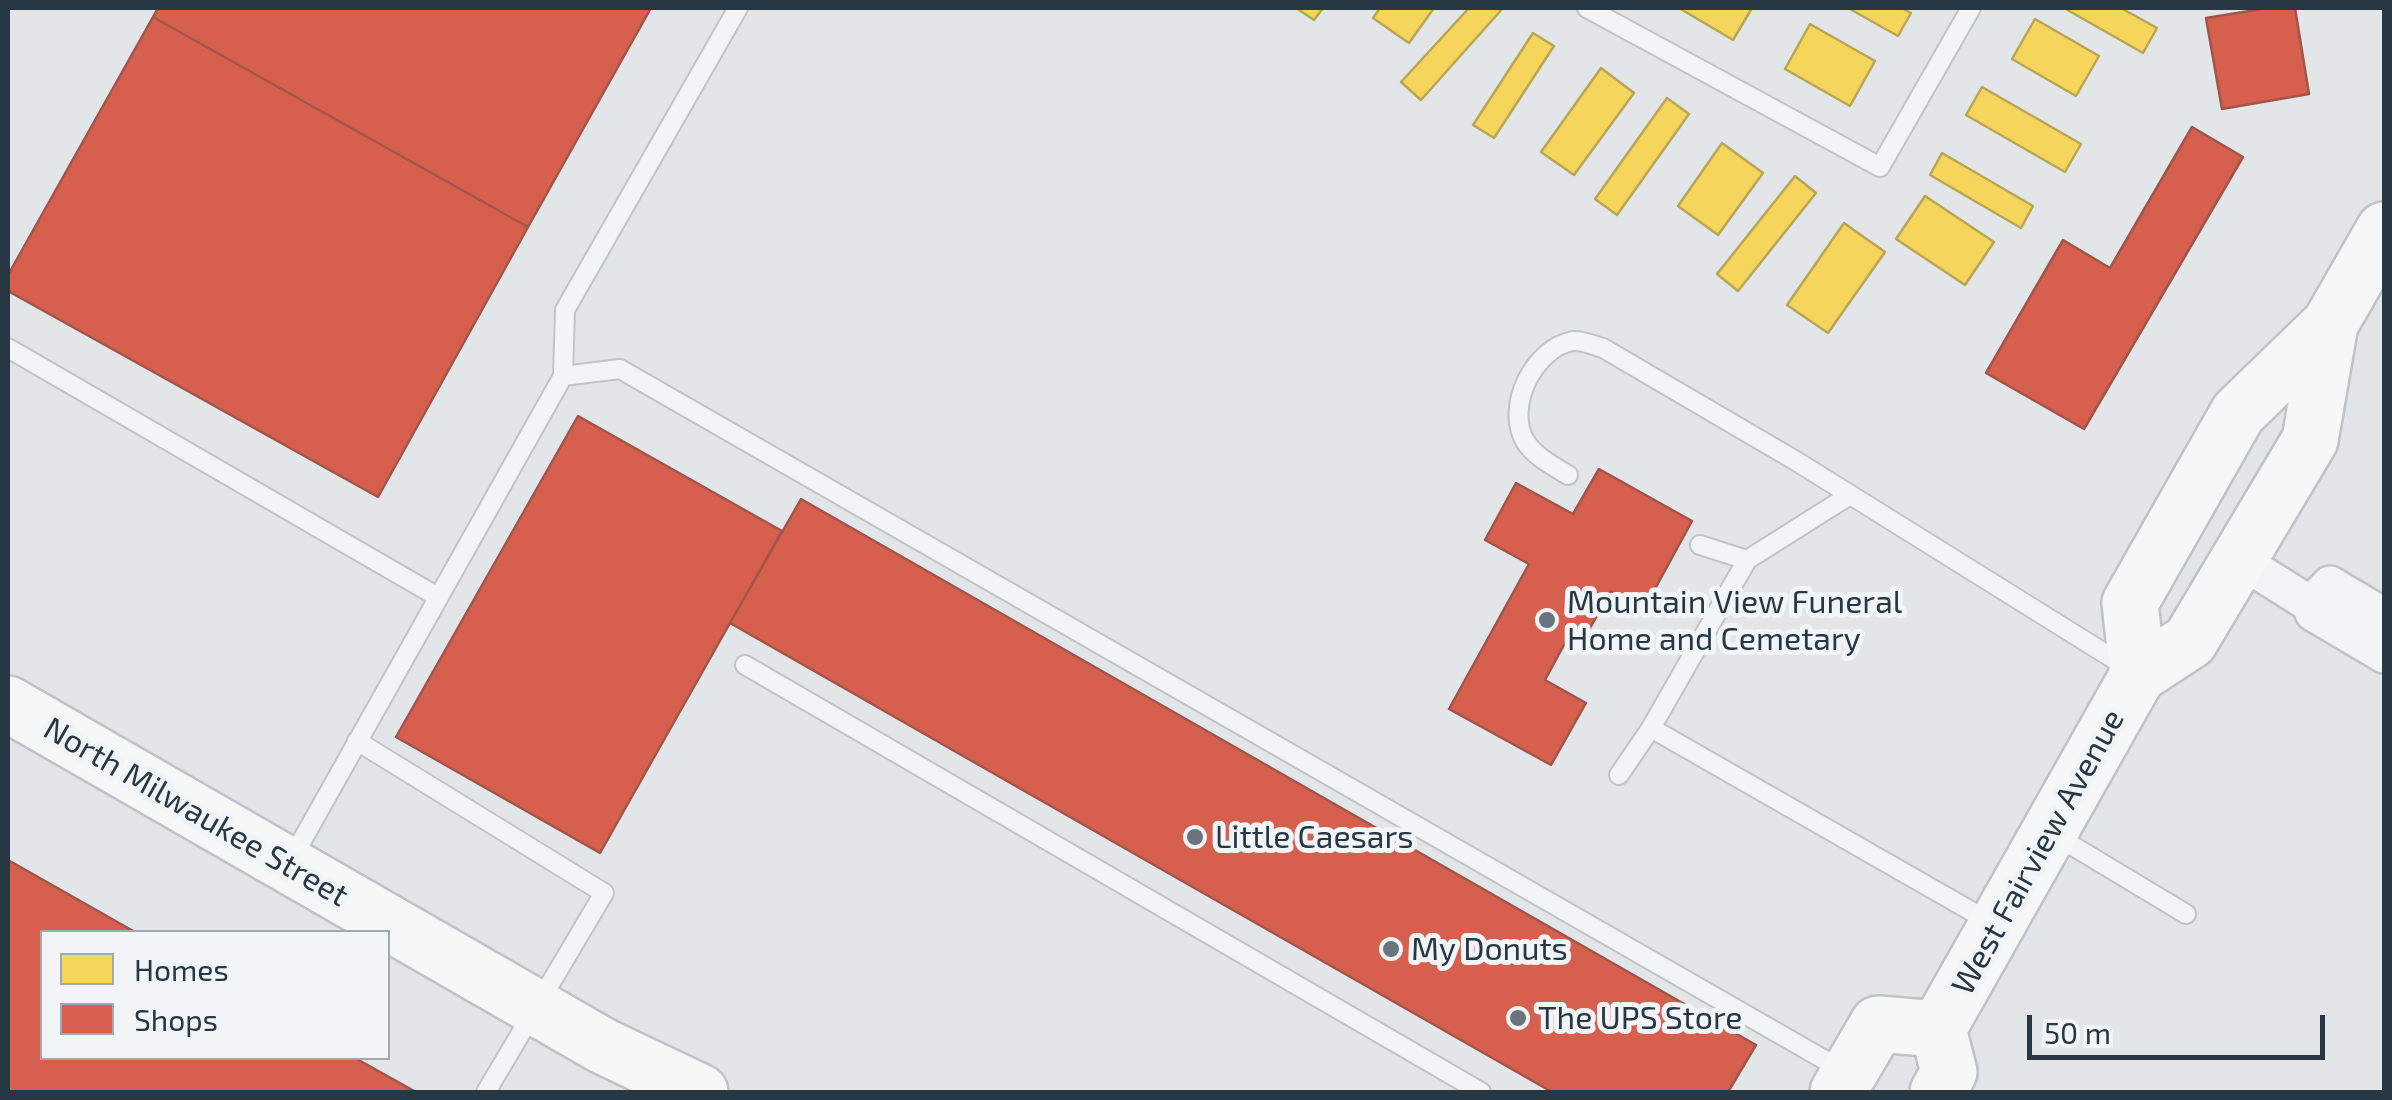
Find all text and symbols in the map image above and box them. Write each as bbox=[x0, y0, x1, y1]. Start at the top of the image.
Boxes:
place label: Mountain View Funeral Home and Cemetary bbox=[1567, 583, 1902, 658]
marker: Mountain View Funeral Home and Cemetary bbox=[1536, 609, 1558, 631]
street label: West Fairview Avenue bbox=[1944, 703, 2132, 1001]
street label: North Milwaukee Street bbox=[37, 709, 355, 915]
place label: Little Caesars bbox=[1215, 818, 1413, 856]
marker: Little Caesars bbox=[1184, 826, 1206, 848]
legend bbox=[40, 930, 390, 1060]
place label: My Donuts bbox=[1411, 930, 1568, 968]
marker: My Donuts bbox=[1380, 938, 1402, 960]
text: Homes bbox=[134, 951, 229, 987]
scale bar bbox=[2032, 995, 2330, 1057]
place label: The UPS Store bbox=[1538, 999, 1743, 1037]
text: Shops bbox=[134, 1001, 218, 1037]
marker: The UPS Store bbox=[1507, 1007, 1529, 1029]
text: 50 m bbox=[2044, 1014, 2111, 1050]

